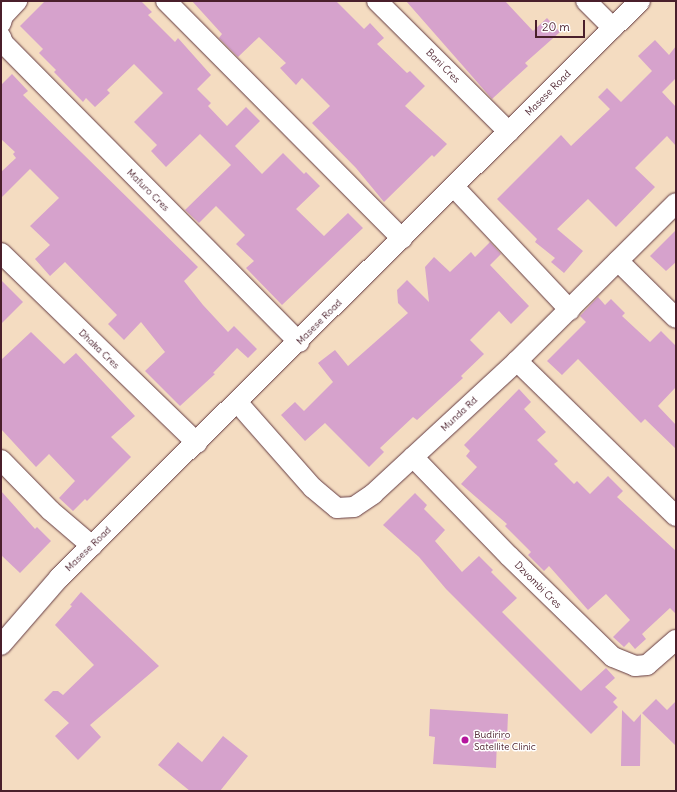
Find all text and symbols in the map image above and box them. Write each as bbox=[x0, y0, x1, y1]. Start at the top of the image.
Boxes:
scale bar bbox=[537, 12, 587, 38]
text: 20 m bbox=[542, 19, 570, 34]
street label: Bani Cres bbox=[424, 47, 462, 85]
street label: Masese Road bbox=[523, 68, 573, 118]
street label: Mafuro Cres bbox=[124, 166, 172, 214]
street label: Masese Road bbox=[294, 297, 344, 347]
street label: Dhaka Cres bbox=[76, 327, 122, 371]
street label: Munda Rd bbox=[438, 394, 480, 434]
street label: Masese Road bbox=[62, 524, 114, 574]
street label: Dzvombi Cres bbox=[512, 559, 564, 611]
place label: Budiriro Satellite Clinic bbox=[474, 728, 536, 752]
marker: Budiriro Satellite Clinic bbox=[459, 734, 471, 746]

